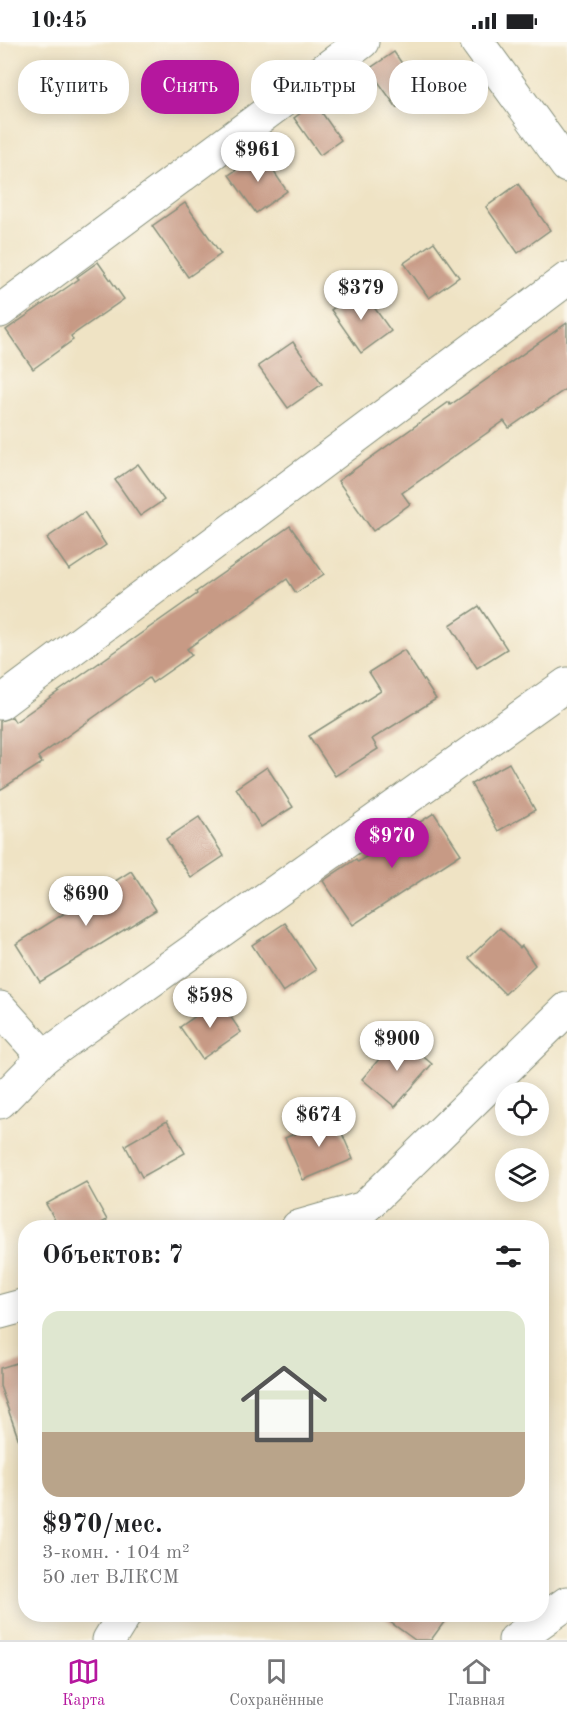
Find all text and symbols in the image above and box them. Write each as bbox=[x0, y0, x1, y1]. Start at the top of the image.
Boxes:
text: 10:45 bbox=[30, 10, 87, 32]
chip: Купить bbox=[18, 60, 129, 114]
chip: Снять bbox=[141, 60, 239, 114]
chip: Фильтры bbox=[251, 60, 377, 114]
chip: Новое bbox=[389, 60, 488, 114]
pin: $961 bbox=[222, 132, 294, 183]
text: $961 bbox=[235, 141, 281, 161]
pin: $379 bbox=[325, 270, 397, 321]
text: $379 bbox=[338, 279, 384, 299]
pin: $970 bbox=[356, 818, 428, 869]
text: $970 bbox=[369, 827, 415, 847]
pin: $690 bbox=[50, 876, 122, 927]
text: $690 bbox=[63, 885, 109, 905]
pin: $598 bbox=[174, 978, 246, 1029]
text: $598 bbox=[187, 987, 233, 1007]
pin: $900 bbox=[361, 1021, 433, 1072]
text: $900 bbox=[374, 1030, 420, 1050]
map controls bbox=[495, 1082, 549, 1202]
button: locate bbox=[495, 1082, 549, 1136]
pin: $674 bbox=[283, 1097, 355, 1148]
text: $674 bbox=[296, 1106, 342, 1126]
button: layers bbox=[495, 1148, 549, 1202]
icon: filters bbox=[492, 1240, 525, 1273]
text: Объектов: 7 bbox=[42, 1243, 183, 1269]
icon: home bbox=[230, 1350, 338, 1458]
text: $970/мес. bbox=[42, 1512, 162, 1538]
text: 3-комн. · 104 m² bbox=[42, 1543, 190, 1563]
text: 50 лет ВЛКСМ bbox=[42, 1568, 179, 1588]
tab: Карта bbox=[62, 1655, 105, 1711]
tab: Сохранённые bbox=[229, 1655, 324, 1711]
tab: Главная bbox=[448, 1655, 505, 1711]

